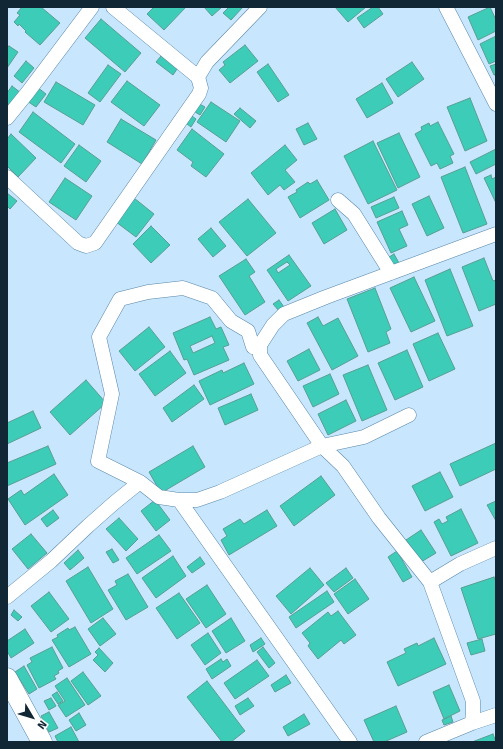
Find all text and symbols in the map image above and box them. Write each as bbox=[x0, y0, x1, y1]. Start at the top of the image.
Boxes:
north arrow bbox=[12, 697, 52, 737]
text: N bbox=[34, 718, 49, 732]

